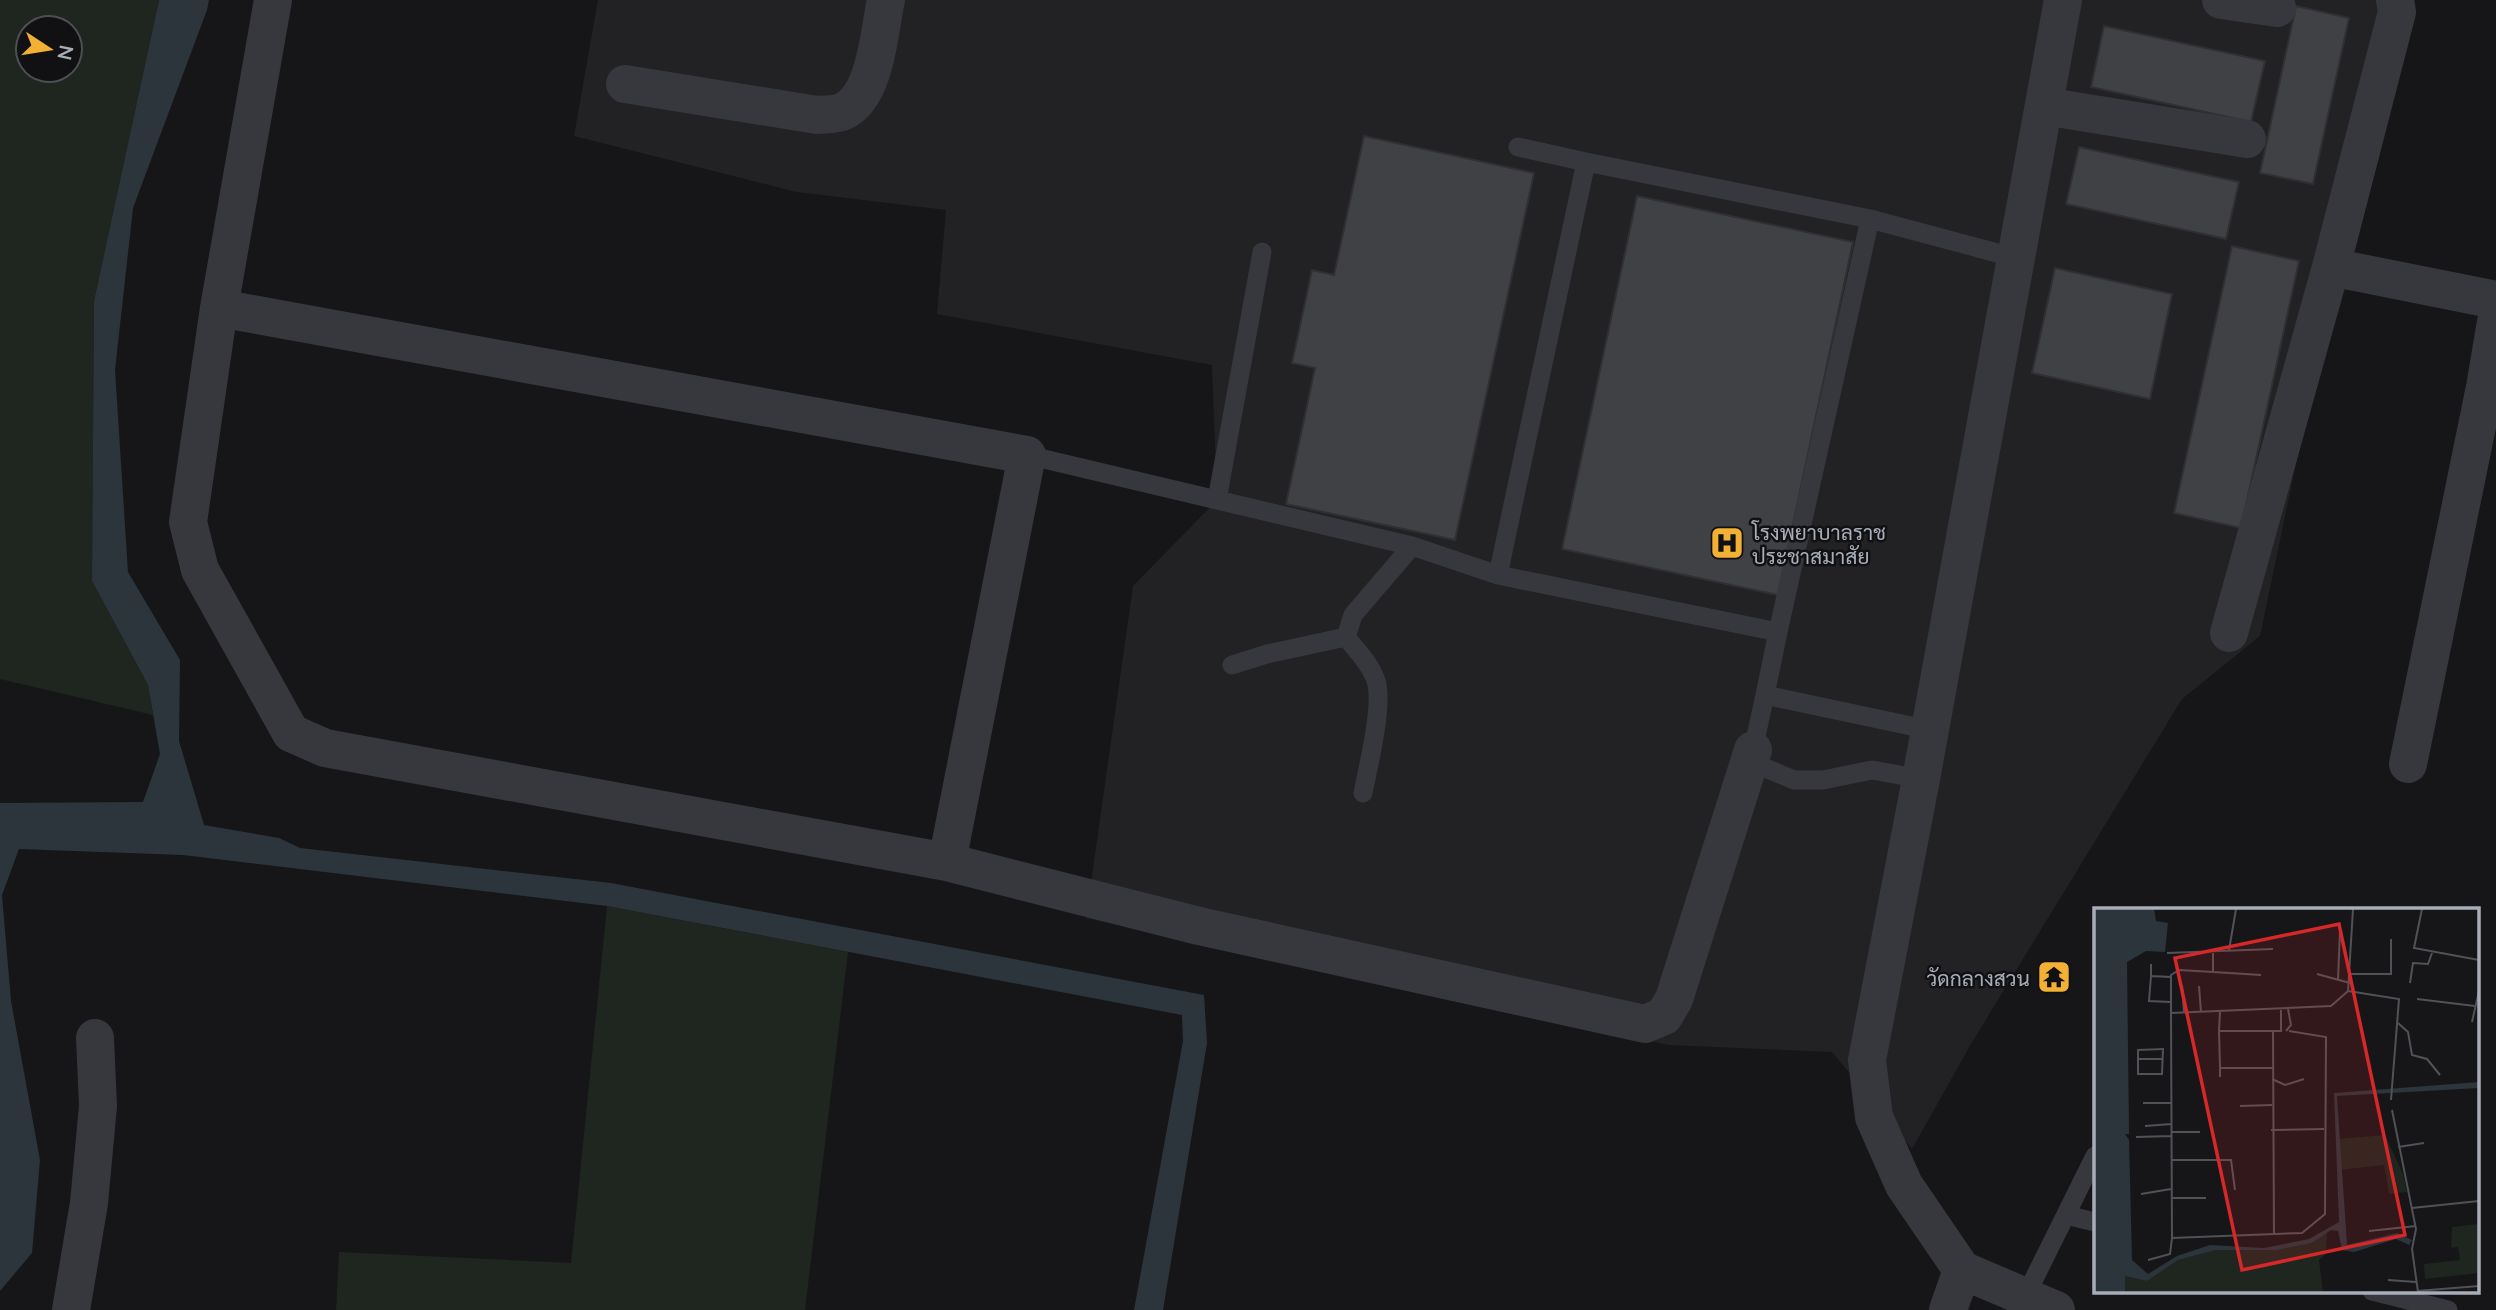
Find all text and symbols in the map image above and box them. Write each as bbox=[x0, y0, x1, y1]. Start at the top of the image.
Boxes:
north arrow bbox=[14, 14, 84, 84]
text: N bbox=[53, 43, 79, 62]
place label: โรงพยาบาลราช ประชาสมาสัย bbox=[1751, 519, 1886, 568]
hospital icon: โรงพยาบาลราช ประชาสมาสัย bbox=[1708, 524, 1746, 562]
inset map bbox=[2094, 908, 2478, 1292]
temple icon: วัดกลางสวน bbox=[2035, 958, 2073, 996]
place label: วัดกลางสวน bbox=[1927, 965, 2030, 990]

